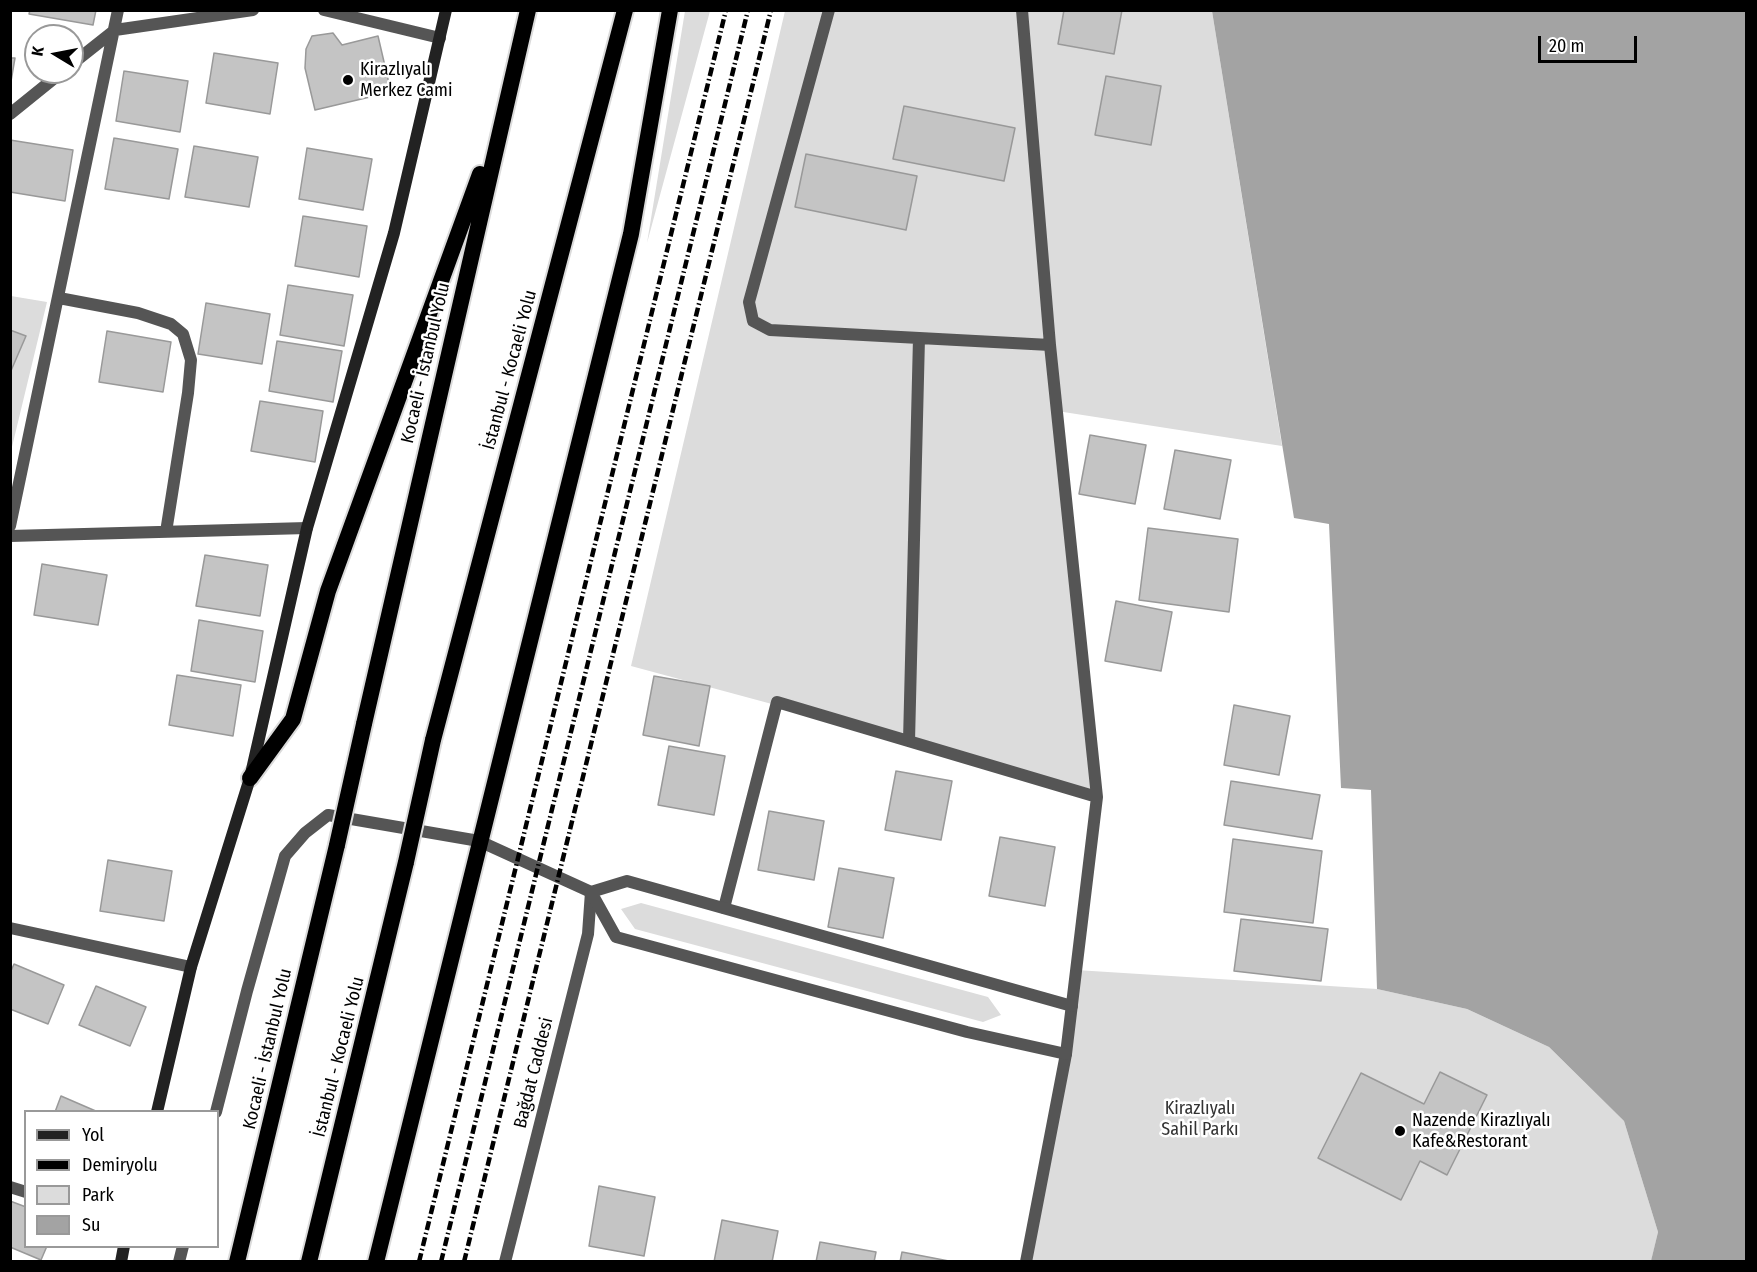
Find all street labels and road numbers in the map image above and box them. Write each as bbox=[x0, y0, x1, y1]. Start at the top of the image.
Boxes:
street label: Kocaeli - İstanbul Yolu bbox=[397, 281, 455, 445]
street label: İstanbul - Kocaeli Yolu bbox=[478, 288, 542, 452]
street label: Kocaeli - İstanbul Yolu bbox=[239, 967, 297, 1131]
street label: İstanbul - Kocaeli Yolu bbox=[309, 975, 369, 1139]
street label: Bağdat Caddesi bbox=[510, 1015, 558, 1131]

